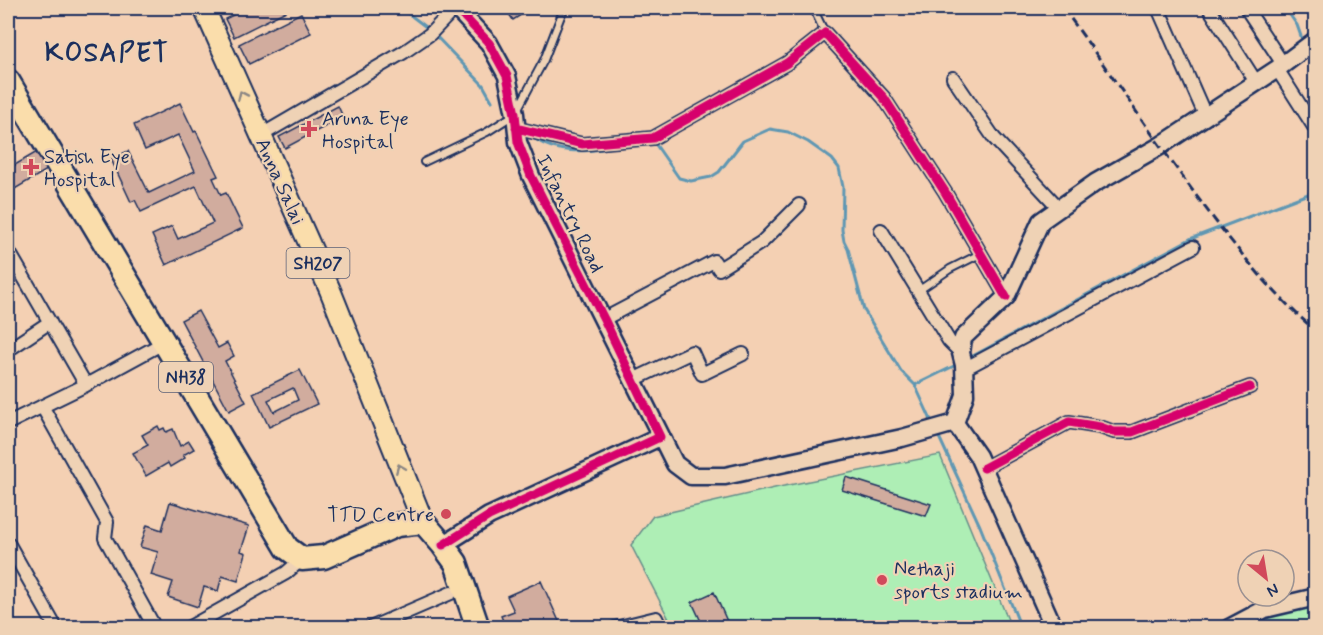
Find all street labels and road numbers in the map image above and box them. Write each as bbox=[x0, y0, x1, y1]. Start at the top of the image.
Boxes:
street label: Anna Salai bbox=[249, 134, 311, 229]
street label: Infantry Road bbox=[529, 150, 610, 277]
road number: SH207 bbox=[286, 248, 350, 278]
road number: NH38 bbox=[159, 362, 213, 392]

